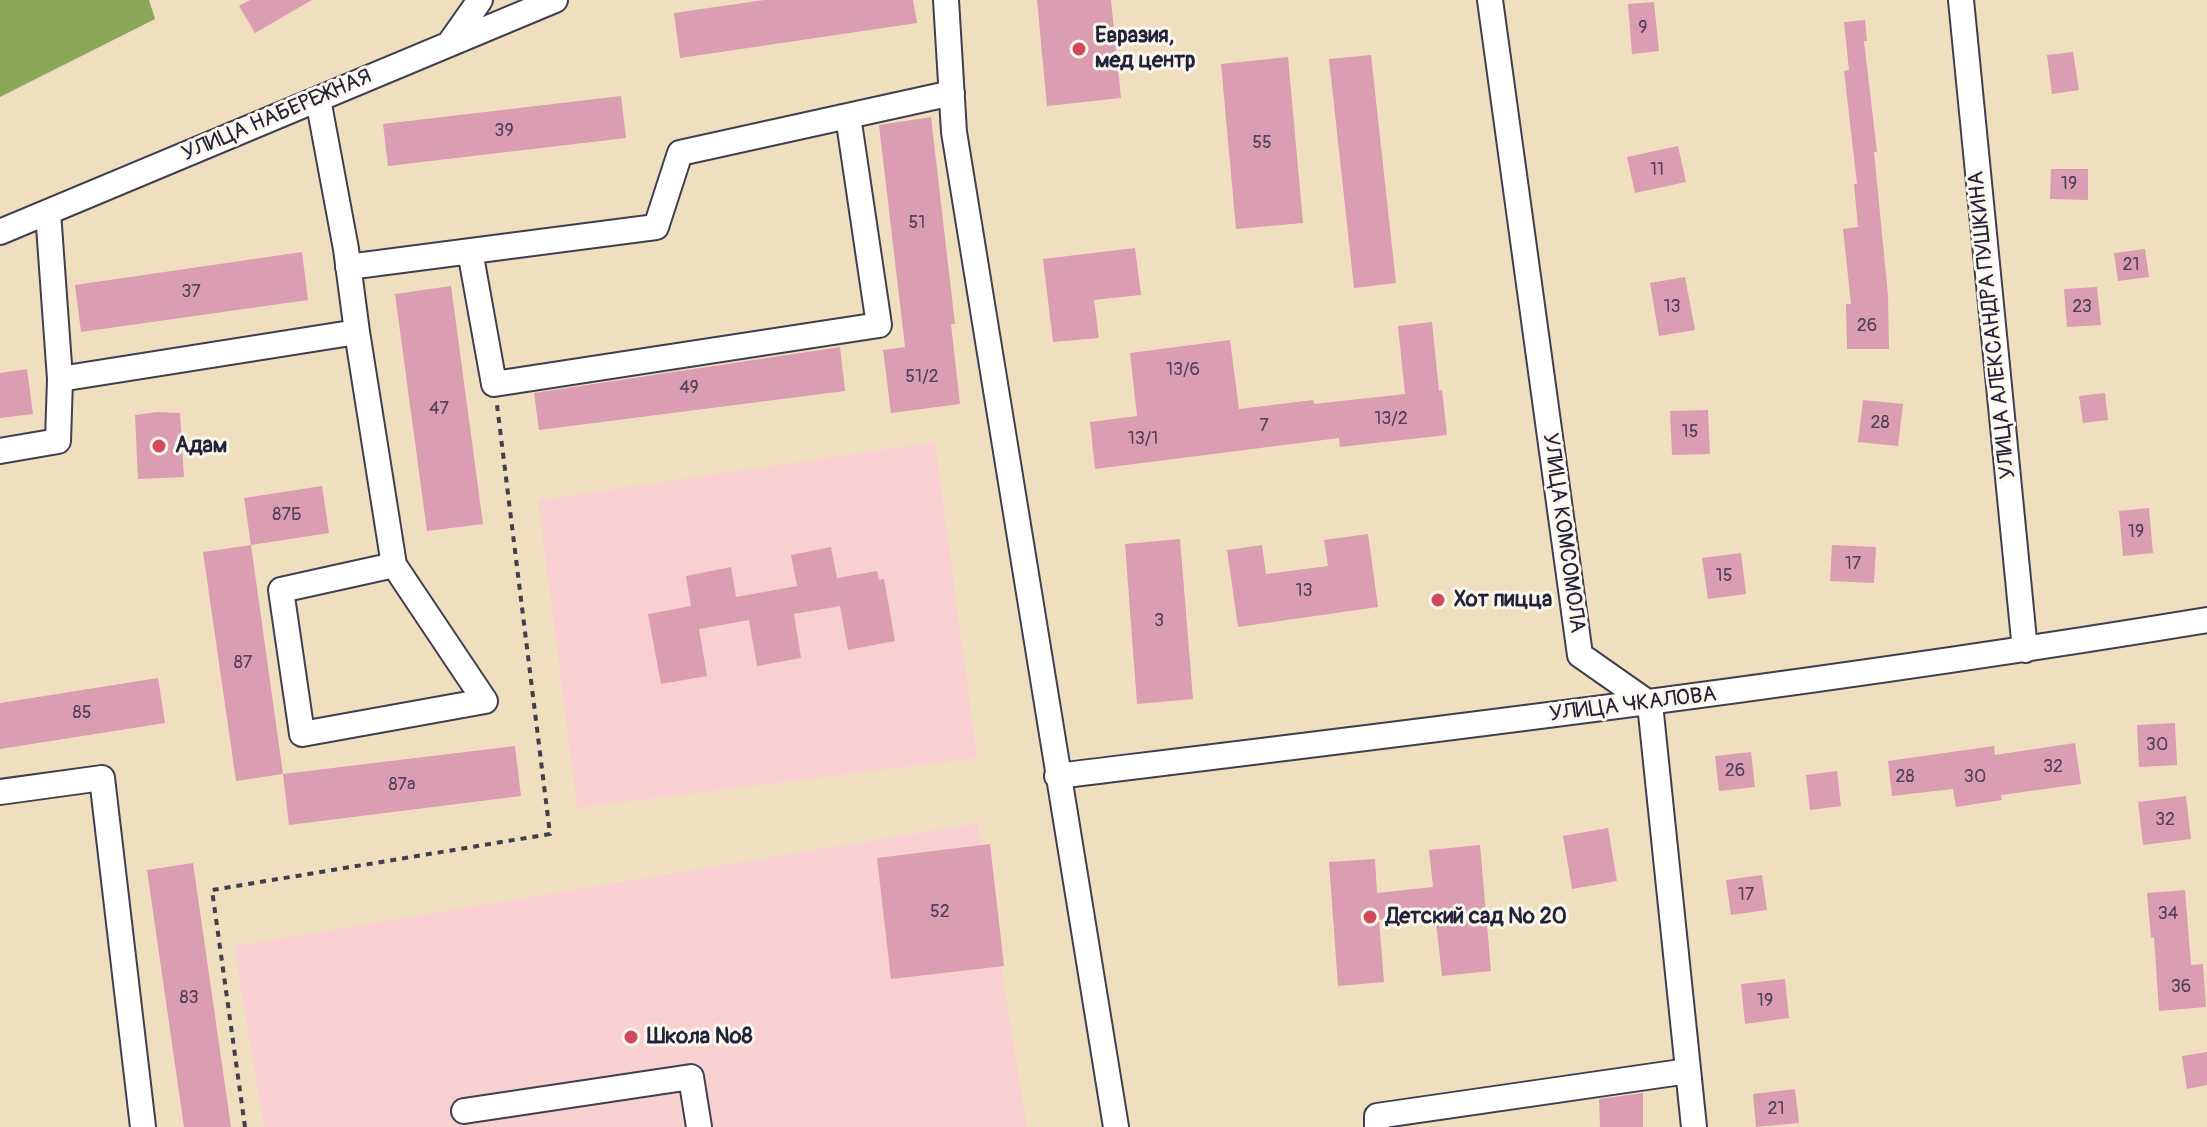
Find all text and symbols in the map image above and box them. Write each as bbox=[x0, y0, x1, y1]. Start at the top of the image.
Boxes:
house number: 9 bbox=[1638, 17, 1648, 39]
place label: Евразия, мед центр bbox=[1095, 23, 1195, 74]
marker: Евразия, мед центр bbox=[1070, 40, 1088, 58]
street label: УЛИЦА НАБЕРЕЖНАЯ bbox=[178, 64, 376, 168]
house number: 39 bbox=[494, 120, 514, 142]
house number: 55 bbox=[1252, 132, 1272, 154]
house number: 11 bbox=[1650, 159, 1664, 181]
street label: УЛИЦА АЛЕКСАНДРА ПУШКИНА bbox=[1964, 170, 2022, 480]
house number: 19 bbox=[2061, 173, 2077, 195]
house number: 51 bbox=[909, 212, 925, 234]
house number: 21 bbox=[2122, 254, 2140, 276]
house number: 37 bbox=[181, 281, 201, 303]
house number: 13 bbox=[1663, 296, 1681, 318]
house number: 23 bbox=[2072, 296, 2092, 318]
house number: 26 bbox=[1857, 315, 1877, 337]
house number: 13/6 bbox=[1166, 359, 1200, 381]
house number: 51/2 bbox=[905, 366, 939, 388]
house number: 49 bbox=[679, 377, 699, 399]
house number: 47 bbox=[429, 398, 449, 420]
house number: 13/2 bbox=[1374, 408, 1408, 430]
house number: 28 bbox=[1870, 412, 1890, 434]
house number: 7 bbox=[1259, 415, 1269, 437]
house number: 15 bbox=[1682, 421, 1698, 443]
house number: 13/1 bbox=[1128, 428, 1158, 450]
street label: УЛИЦА КОМСОМОЛА bbox=[1536, 431, 1590, 635]
place label: Адам bbox=[175, 433, 227, 459]
marker: Адам bbox=[150, 437, 168, 455]
house number: 87Б bbox=[272, 504, 302, 526]
house number: 19 bbox=[2128, 521, 2144, 543]
house number: 17 bbox=[1845, 553, 1861, 575]
house number: 15 bbox=[1716, 565, 1732, 587]
house number: 13 bbox=[1295, 580, 1313, 602]
place label: Хот пицца bbox=[1454, 587, 1552, 613]
marker: Хот пицца bbox=[1429, 591, 1447, 609]
house number: 3 bbox=[1154, 610, 1164, 632]
house number: 87 bbox=[234, 652, 252, 674]
street label: УЛИЦА ЧКАЛОВА bbox=[1548, 682, 1718, 728]
house number: 85 bbox=[73, 702, 91, 724]
house number: 30 bbox=[2146, 734, 2168, 756]
house number: 32 bbox=[2043, 756, 2063, 778]
house number: 26 bbox=[1725, 760, 1745, 782]
house number: 28 bbox=[1895, 766, 1915, 788]
house number: 30 bbox=[1964, 766, 1986, 788]
house number: 87а bbox=[389, 774, 415, 796]
house number: 32 bbox=[2155, 809, 2175, 831]
house number: 17 bbox=[1738, 884, 1754, 906]
house number: 52 bbox=[930, 901, 950, 923]
house number: 34 bbox=[2158, 903, 2178, 925]
place label: Детский сад № 20 bbox=[1386, 904, 1567, 930]
marker: Детский сад № 20 bbox=[1361, 908, 1379, 926]
house number: 36 bbox=[2171, 976, 2191, 998]
house number: 83 bbox=[179, 987, 199, 1009]
house number: 19 bbox=[1757, 990, 1773, 1012]
place label: Школа №8 bbox=[647, 1024, 753, 1050]
marker: Школа №8 bbox=[622, 1028, 640, 1046]
house number: 21 bbox=[1767, 1098, 1785, 1120]

